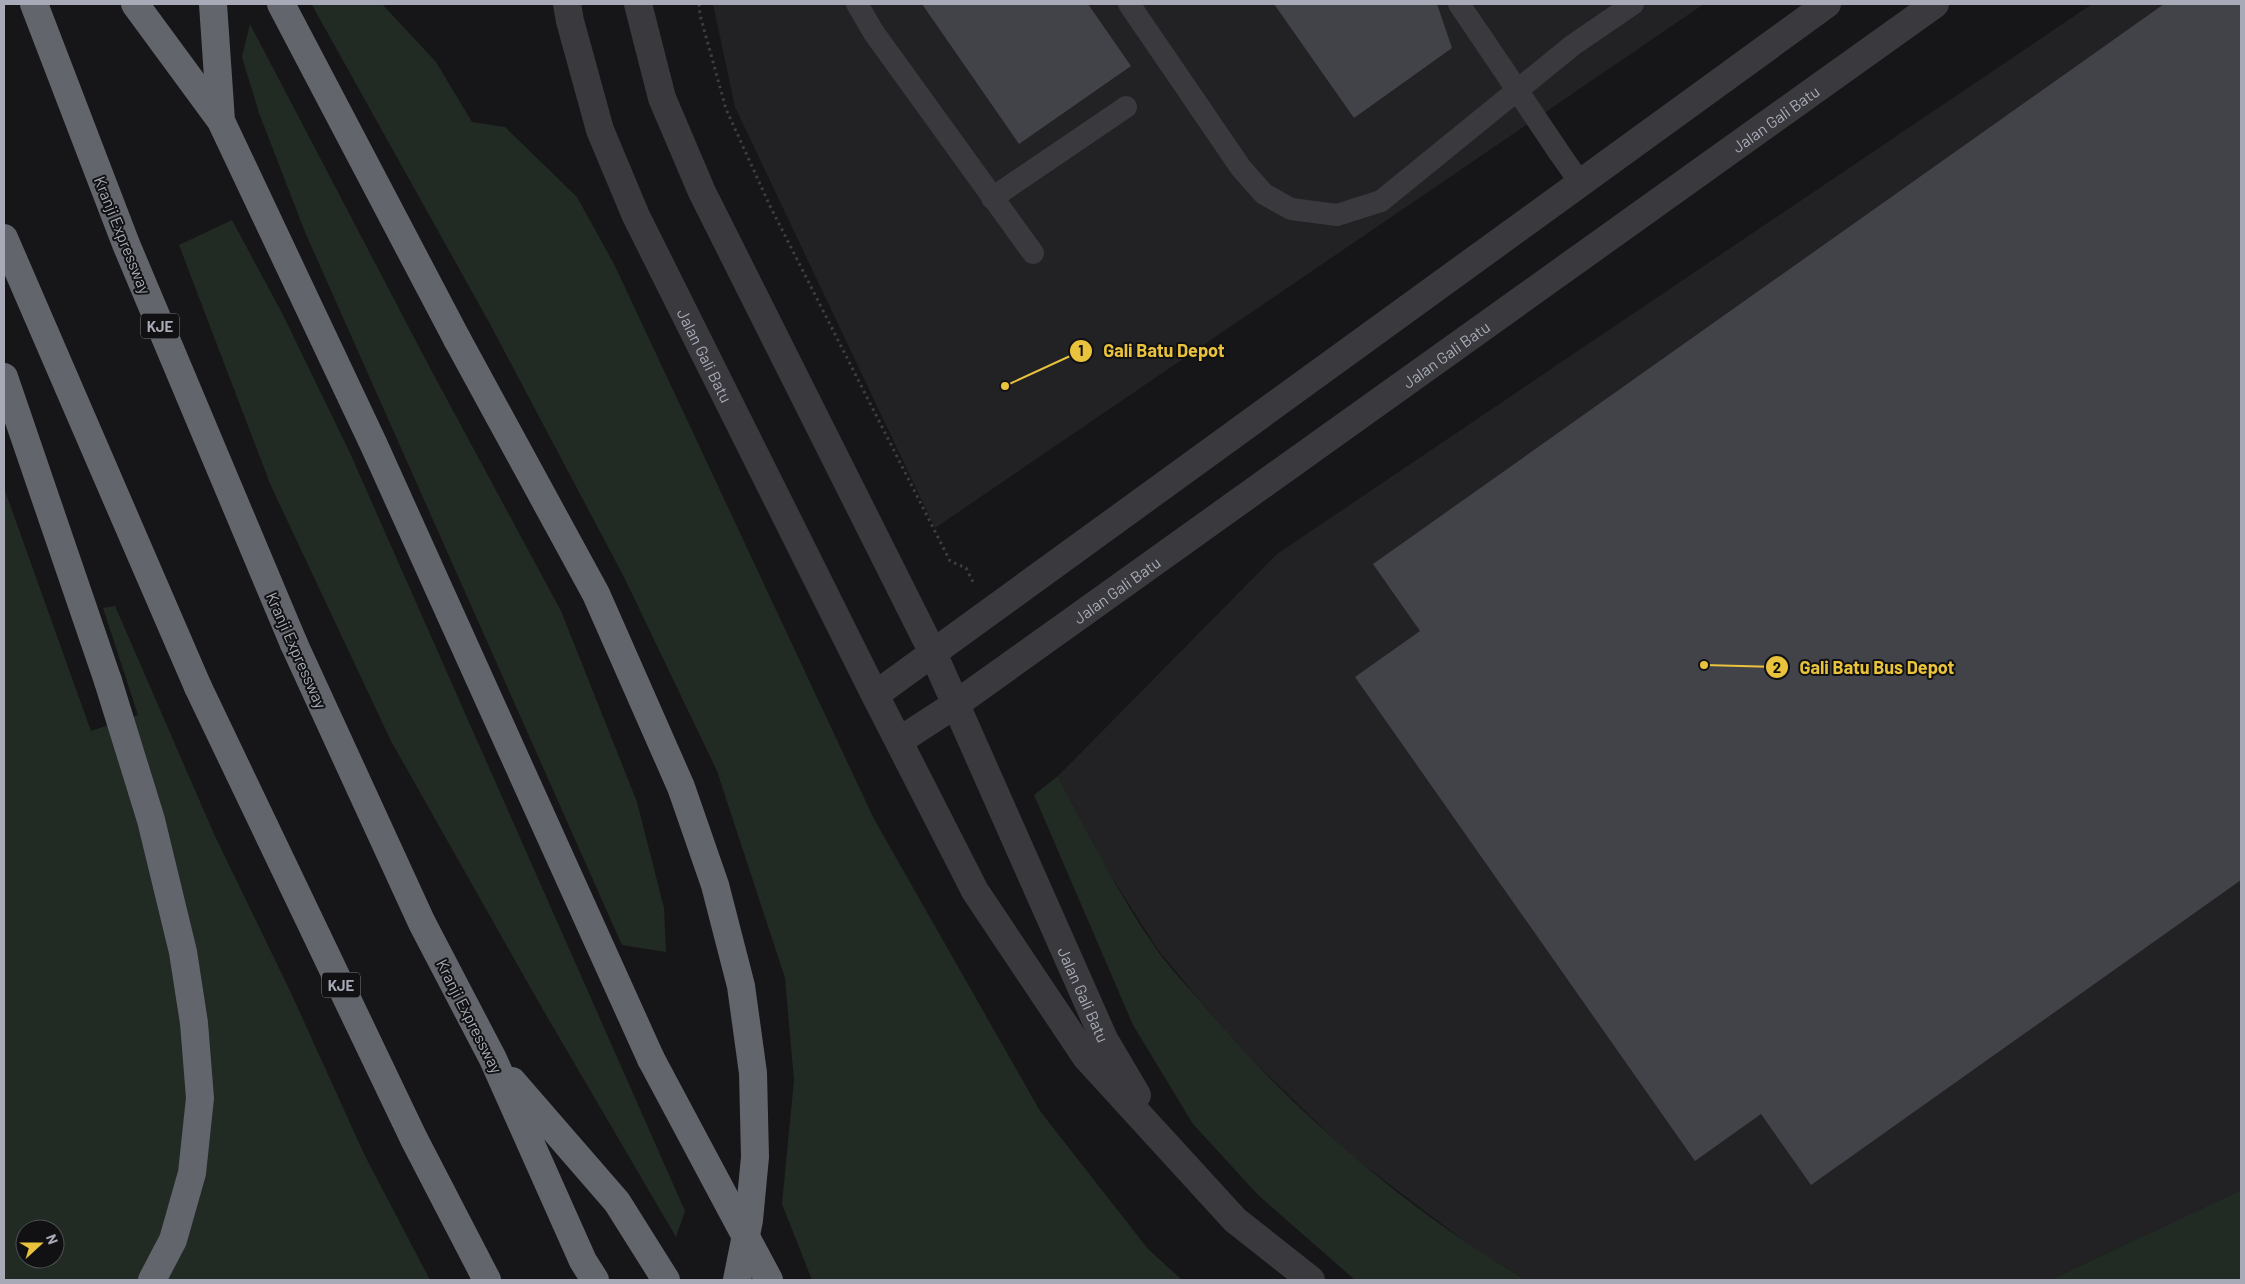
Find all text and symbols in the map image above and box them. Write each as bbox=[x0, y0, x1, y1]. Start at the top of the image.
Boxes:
street label: Jalan Gali Batu bbox=[1728, 81, 1822, 156]
street label: Kranji Expressway bbox=[91, 173, 156, 297]
street label: Jalan Gali Batu bbox=[674, 305, 737, 405]
road number: KJE bbox=[141, 314, 179, 338]
street label: Jalan Gali Batu bbox=[1399, 316, 1493, 391]
callout: Gali Batu Depot bbox=[1068, 335, 1235, 368]
text: Gali Batu Depot bbox=[1103, 339, 1225, 361]
text: 1 bbox=[1078, 341, 1084, 359]
street label: Jalan Gali Batu bbox=[1069, 552, 1163, 627]
street label: Kranji Expressway bbox=[263, 589, 331, 712]
callout: Gali Batu Bus Depot bbox=[1765, 651, 1965, 684]
text: Gali Batu Bus Depot bbox=[1800, 656, 1955, 678]
text: 2 bbox=[1773, 658, 1781, 676]
street label: Jalan Gali Batu bbox=[1055, 944, 1114, 1045]
street label: Kranji Expressway bbox=[433, 956, 507, 1077]
road number: KJE bbox=[322, 972, 360, 998]
north arrow bbox=[15, 1219, 65, 1269]
text: N bbox=[43, 1232, 62, 1247]

